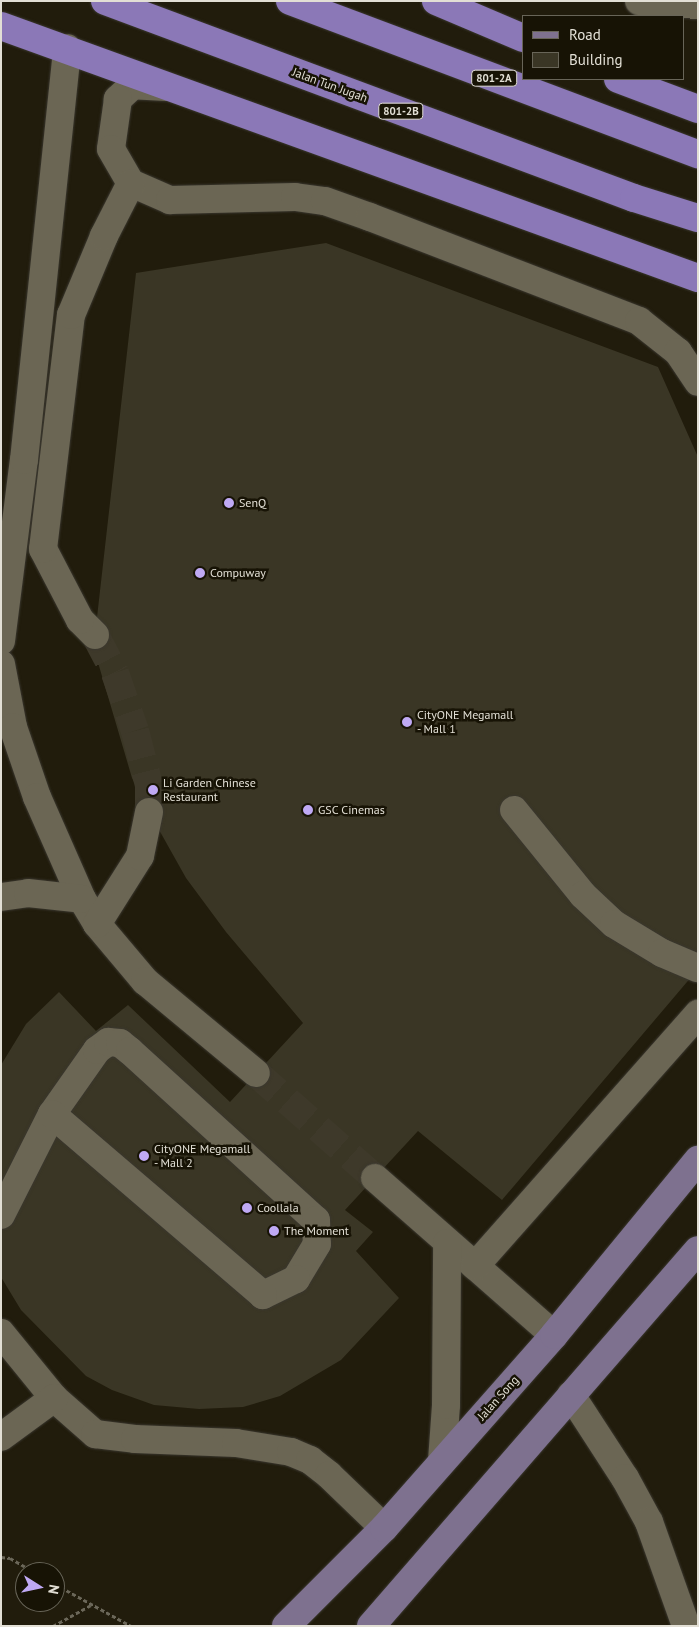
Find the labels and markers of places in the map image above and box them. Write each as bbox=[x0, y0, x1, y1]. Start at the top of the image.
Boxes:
place label: SenQ bbox=[239, 496, 266, 510]
marker: SenQ bbox=[223, 497, 235, 509]
place label: Compuway bbox=[210, 566, 266, 580]
marker: Compuway bbox=[194, 567, 206, 579]
place label: CityONE Megamall - Mall 1 bbox=[417, 708, 513, 736]
marker: CityONE Megamall - Mall 1 bbox=[401, 716, 413, 728]
place label: Li Garden Chinese Restaurant bbox=[163, 776, 256, 804]
marker: Li Garden Chinese Restaurant bbox=[147, 784, 159, 796]
place label: GSC Cinemas bbox=[318, 803, 385, 817]
marker: GSC Cinemas bbox=[302, 804, 314, 816]
place label: CityONE Megamall - Mall 2 bbox=[154, 1142, 250, 1170]
marker: CityONE Megamall - Mall 2 bbox=[138, 1150, 150, 1162]
place label: Coollala bbox=[257, 1201, 299, 1215]
marker: Coollala bbox=[241, 1202, 253, 1214]
place label: The Moment bbox=[284, 1224, 349, 1238]
marker: The Moment bbox=[268, 1225, 280, 1237]

